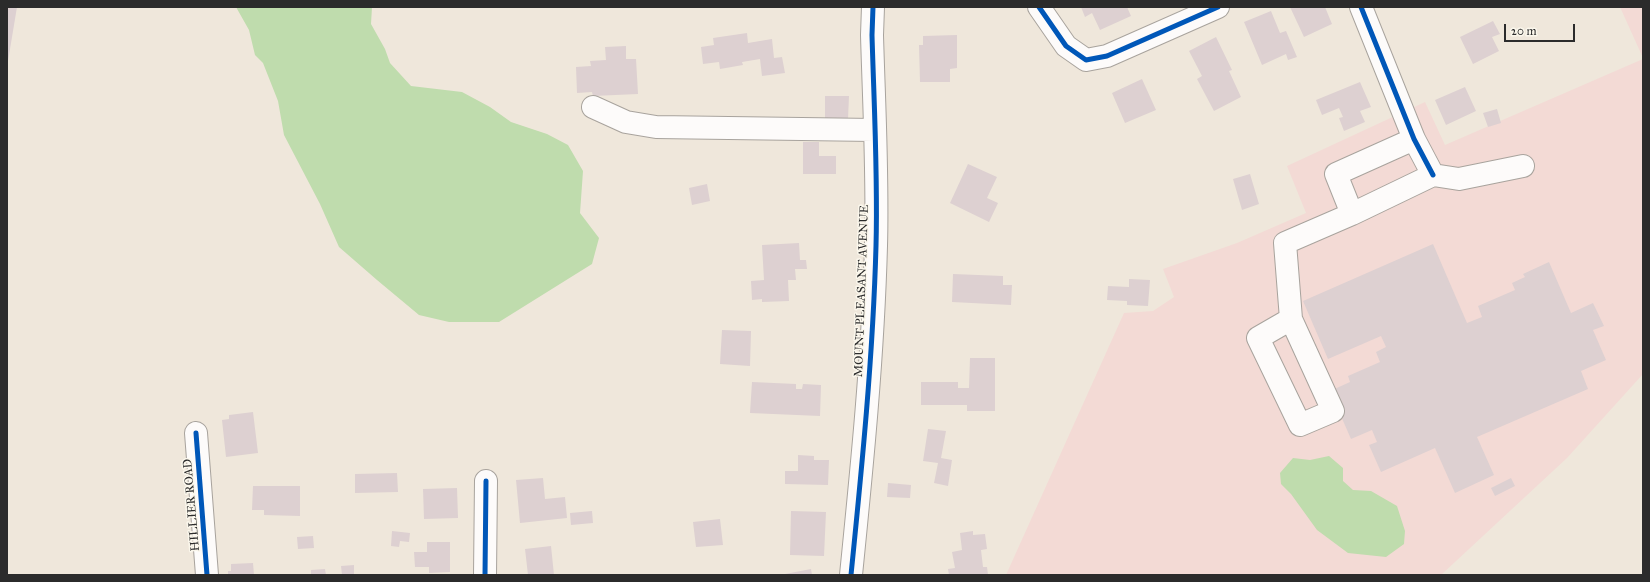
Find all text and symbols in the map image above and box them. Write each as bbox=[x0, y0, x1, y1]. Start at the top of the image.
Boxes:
scale bar bbox=[1506, 16, 1577, 42]
text: 20 m bbox=[1511, 24, 1537, 38]
street label: MOUNT PLEASANT AVENUE bbox=[852, 205, 872, 377]
street label: HILLIER ROAD bbox=[181, 458, 203, 552]

